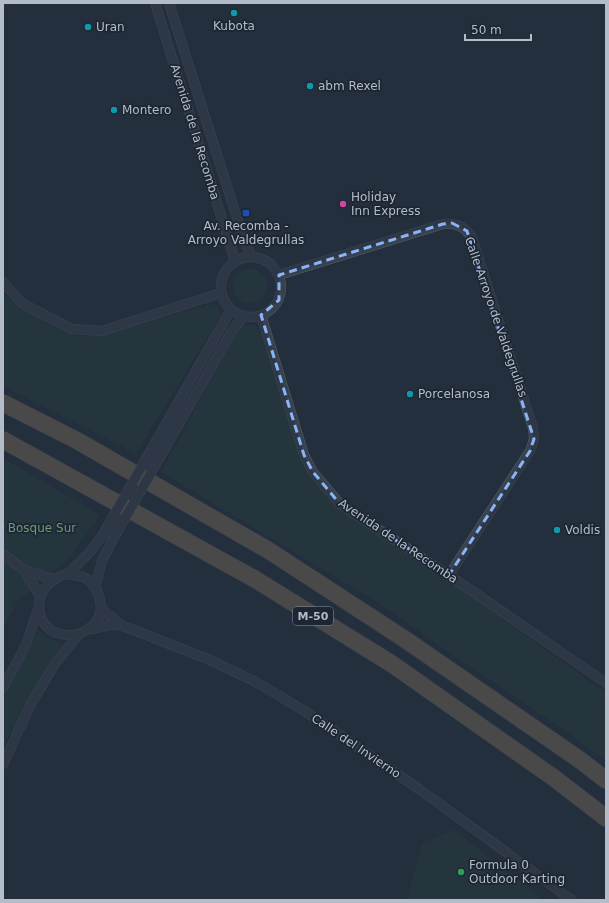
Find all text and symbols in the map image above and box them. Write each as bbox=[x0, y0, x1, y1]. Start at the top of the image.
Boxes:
marker: Kubota bbox=[229, 8, 239, 18]
scale bar bbox=[465, 16, 531, 42]
place label: Kubota bbox=[213, 19, 255, 33]
place label: Uran bbox=[96, 20, 125, 34]
marker: Uran bbox=[83, 22, 93, 32]
text: 50 m bbox=[471, 23, 502, 37]
street label: Avenida de la Recomba bbox=[168, 63, 222, 201]
place label: abm Rexel bbox=[318, 79, 381, 93]
marker: abm Rexel bbox=[305, 81, 315, 91]
place label: Montero bbox=[122, 103, 171, 117]
marker: Montero bbox=[109, 105, 119, 115]
place label: Holiday Inn Express bbox=[351, 190, 420, 218]
marker: Holiday Inn Express bbox=[338, 199, 348, 209]
marker: Av. Recomba - Arroyo Valdegrullas bbox=[241, 208, 251, 218]
place label: Av. Recomba - Arroyo Valdegrullas bbox=[188, 219, 304, 247]
street label: Calle Arroyo de Valdegrullas bbox=[462, 235, 530, 399]
place label: Porcelanosa bbox=[418, 387, 490, 401]
marker: Porcelanosa bbox=[405, 389, 415, 399]
street label: Avenida de la Recomba bbox=[336, 496, 460, 586]
park label: Bosque Sur bbox=[8, 521, 76, 535]
place label: Voldis bbox=[565, 523, 600, 537]
marker: Voldis bbox=[552, 525, 562, 535]
road number: M-50 bbox=[293, 607, 333, 625]
street label: Calle del Invierno bbox=[309, 711, 403, 781]
place label: Formula 0 Outdoor Karting bbox=[469, 858, 565, 886]
marker: Formula 0 Outdoor Karting bbox=[456, 867, 466, 877]

